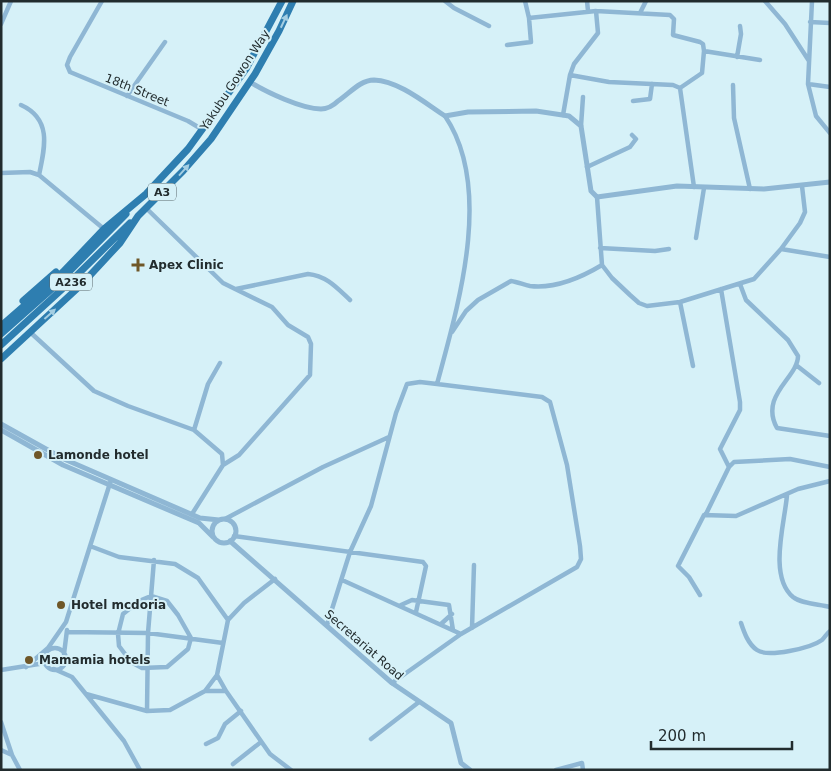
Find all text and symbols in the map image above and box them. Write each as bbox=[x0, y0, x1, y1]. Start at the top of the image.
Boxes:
one-way arrow bbox=[280, 14, 288, 28]
street label: Yakubu Gowon Way bbox=[197, 27, 273, 134]
street label: 18th Street bbox=[103, 71, 171, 109]
one-way arrow bbox=[178, 163, 189, 176]
road number: A3 bbox=[148, 183, 176, 200]
marker: Apex Clinic bbox=[131, 258, 145, 272]
place label: Apex Clinic bbox=[149, 258, 224, 272]
road number: A236 bbox=[50, 274, 92, 290]
one-way arrow bbox=[43, 308, 55, 320]
place label: Lamonde hotel bbox=[48, 448, 149, 462]
marker: Lamonde hotel bbox=[32, 449, 44, 461]
place label: Hotel mcdoria bbox=[71, 598, 166, 612]
marker: Hotel mcdoria bbox=[55, 599, 67, 611]
street label: Secretariat Road bbox=[322, 607, 406, 683]
place label: Mamamia hotels bbox=[39, 653, 150, 667]
marker: Mamamia hotels bbox=[23, 654, 35, 666]
scale bar bbox=[651, 718, 792, 750]
text: 200 m bbox=[658, 727, 706, 745]

